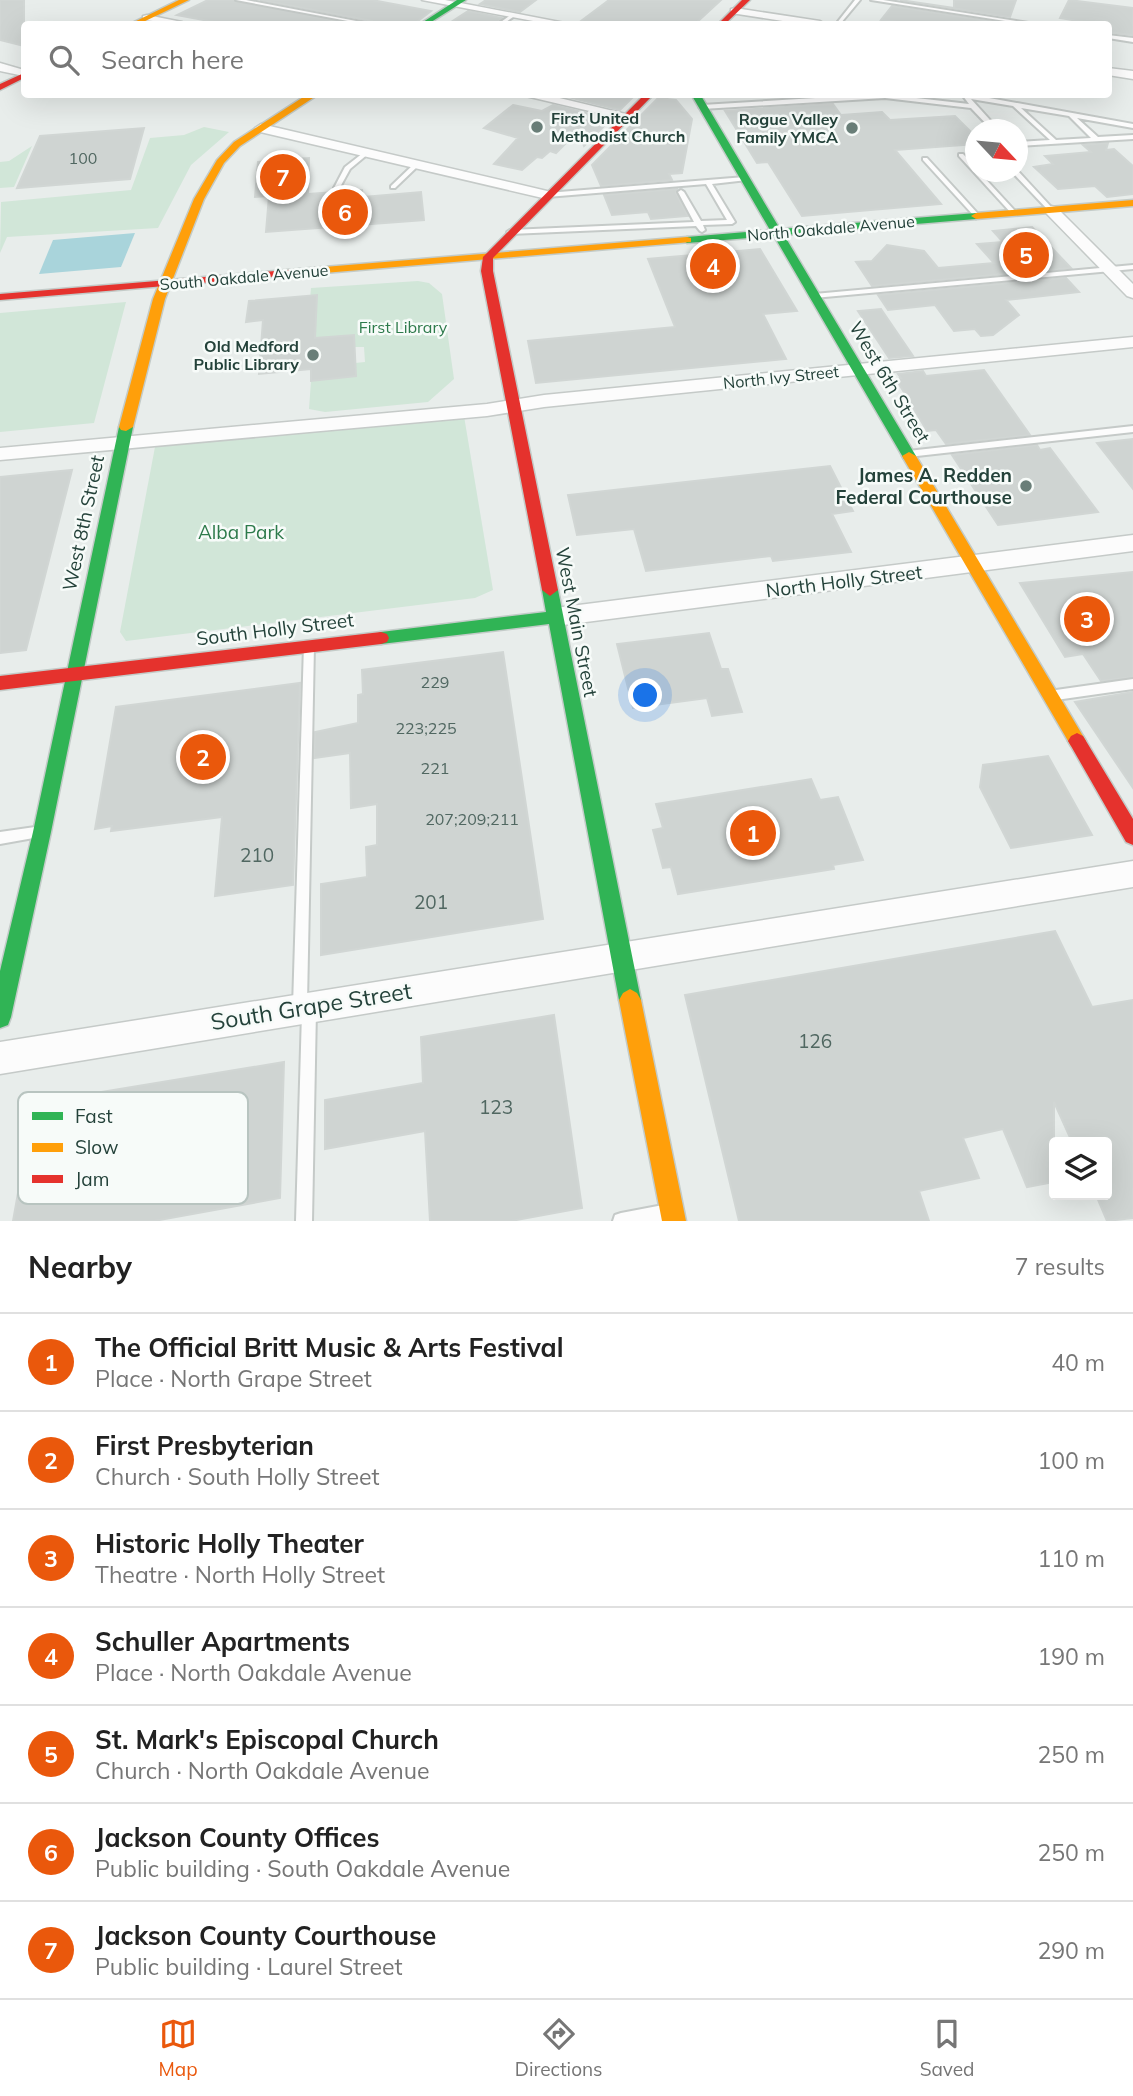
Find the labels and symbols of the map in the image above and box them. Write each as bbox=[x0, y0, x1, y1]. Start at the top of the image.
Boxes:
place label: First United Methodist Church bbox=[551, 108, 685, 146]
place label: Rogue Valley Family YMCA bbox=[736, 109, 838, 147]
marker: First United Methodist Church bbox=[529, 119, 545, 135]
north arrow bbox=[965, 119, 1028, 182]
marker: Rogue Valley Family YMCA bbox=[844, 120, 860, 136]
house number: 100 bbox=[69, 148, 97, 168]
pin: 7 bbox=[260, 151, 306, 203]
pin: 6 bbox=[322, 186, 368, 238]
street label: North Oakdale Avenue bbox=[746, 211, 916, 245]
pin: 5 bbox=[1003, 229, 1049, 281]
pin: 4 bbox=[690, 240, 736, 292]
street label: South Oakdale Avenue bbox=[159, 260, 329, 294]
park label: First Library bbox=[359, 317, 448, 337]
street label: West 6th Street bbox=[844, 317, 936, 448]
place label: Old Medford Public Library bbox=[194, 336, 299, 374]
marker: Old Medford Public Library bbox=[305, 347, 321, 363]
street label: North Ivy Street bbox=[722, 361, 840, 393]
street label: West 8th Street bbox=[57, 453, 109, 593]
place label: James A. Redden Federal Courthouse bbox=[835, 463, 1012, 509]
marker: James A. Redden Federal Courthouse bbox=[1018, 478, 1034, 494]
park label: Alba Park bbox=[198, 520, 284, 544]
street label: West Main Street bbox=[551, 545, 603, 699]
street label: North Holly Street bbox=[765, 559, 924, 602]
pin: 3 bbox=[1064, 593, 1110, 645]
street label: South Holly Street bbox=[195, 607, 355, 651]
house number: 229 bbox=[421, 672, 449, 692]
your location bbox=[628, 678, 662, 712]
house number: 223;225 bbox=[395, 718, 457, 738]
pin: 2 bbox=[180, 731, 226, 783]
house number: 221 bbox=[421, 758, 449, 778]
pin: 1 bbox=[730, 807, 776, 859]
house number: 207;209;211 bbox=[425, 809, 519, 829]
house number: 210 bbox=[240, 843, 274, 867]
house number: 201 bbox=[414, 890, 448, 914]
street label: South Grape Street bbox=[208, 976, 414, 1036]
house number: 126 bbox=[798, 1029, 832, 1053]
legend bbox=[18, 1092, 248, 1204]
house number: 123 bbox=[479, 1095, 513, 1119]
text: Fast bbox=[75, 1104, 113, 1128]
text: Slow bbox=[75, 1135, 119, 1159]
text: Jam bbox=[75, 1167, 109, 1191]

